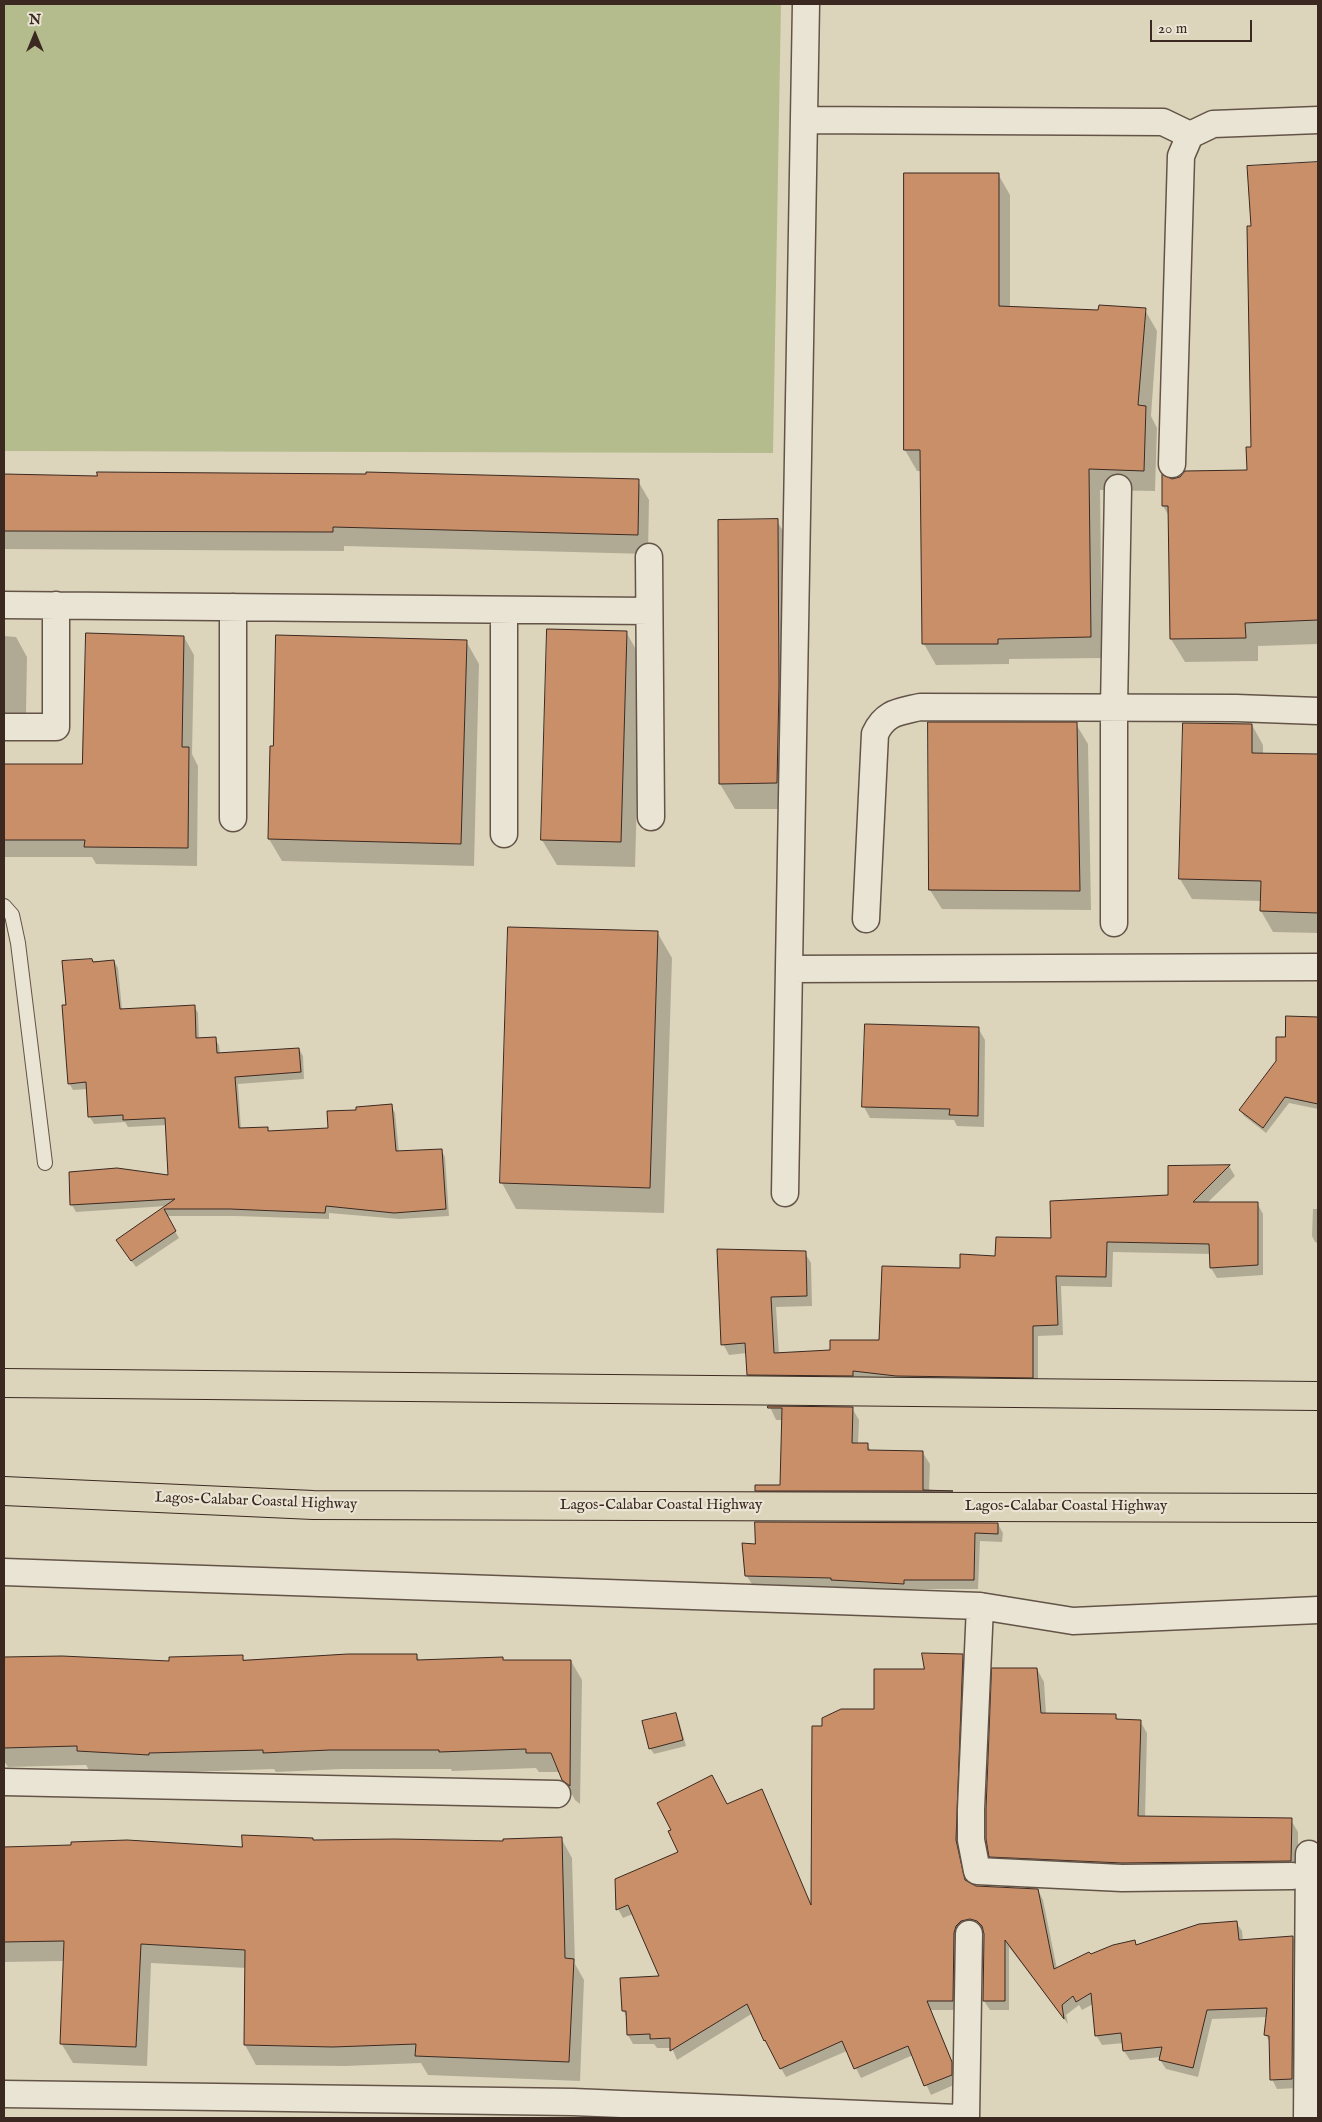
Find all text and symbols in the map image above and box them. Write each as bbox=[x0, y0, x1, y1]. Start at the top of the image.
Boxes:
north arrow bbox=[10, 10, 60, 60]
scale bar bbox=[1152, 10, 1254, 42]
text: N bbox=[29, 11, 41, 29]
text: 20 m bbox=[1158, 19, 1187, 38]
street label: Lagos-Calabar Coastal Highway bbox=[154, 1489, 358, 1515]
street label: Lagos-Calabar Coastal Highway bbox=[560, 1497, 762, 1515]
street label: Lagos-Calabar Coastal Highway bbox=[965, 1498, 1167, 1516]

